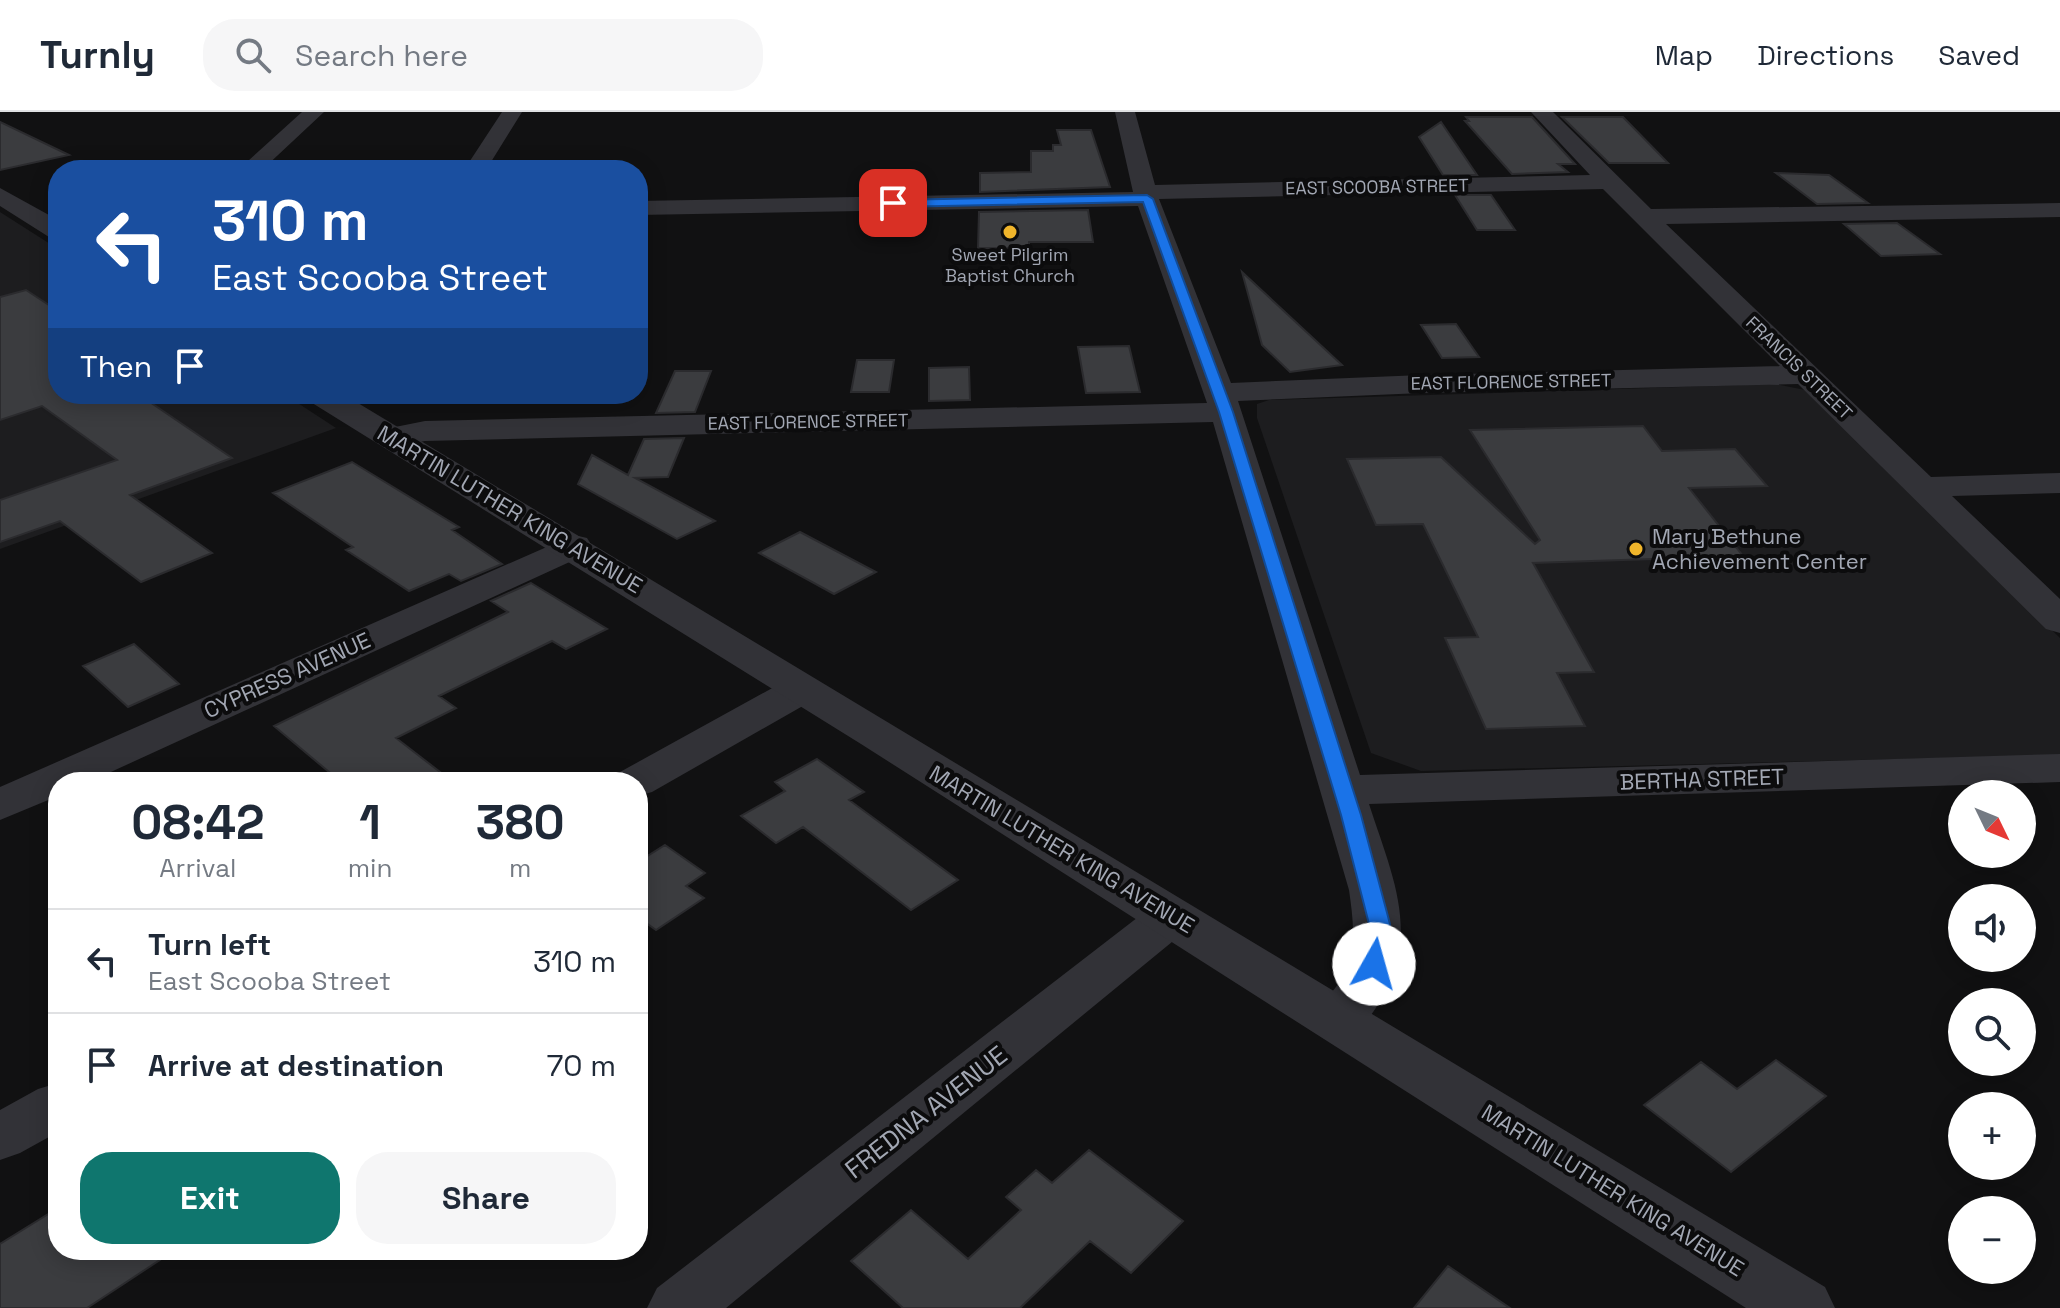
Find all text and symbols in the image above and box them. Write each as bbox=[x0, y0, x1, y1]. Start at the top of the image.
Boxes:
search box bbox=[203, 19, 763, 91]
text: Turnly bbox=[40, 31, 155, 79]
icon: search bbox=[231, 33, 275, 77]
text: Search here bbox=[295, 36, 468, 75]
text: Map bbox=[1655, 37, 1713, 73]
text: Directions bbox=[1757, 37, 1894, 73]
text: Saved bbox=[1938, 37, 2020, 73]
pin bbox=[859, 169, 927, 237]
street label: EAST SCOOBA STREET bbox=[1285, 173, 1469, 200]
icon: arrive bbox=[871, 181, 915, 225]
text: 310 m bbox=[212, 185, 369, 256]
icon: left bbox=[80, 192, 184, 296]
marker: Sweet Pilgrim Baptist Church bbox=[1001, 223, 1019, 241]
place label: Sweet Pilgrim Baptist Church bbox=[945, 243, 1075, 287]
text: East Scooba Street bbox=[212, 255, 548, 301]
street label: FRANCIS STREET bbox=[1741, 311, 1858, 425]
icon: arrive bbox=[168, 344, 212, 388]
text: Then bbox=[80, 347, 152, 386]
street label: EAST FLORENCE STREET bbox=[1410, 368, 1612, 395]
street label: EAST FLORENCE STREET bbox=[707, 408, 909, 435]
street label: MARTIN LUTHER KING AVENUE bbox=[372, 419, 648, 599]
place label: Mary Bethune Achievement Center bbox=[1652, 522, 1867, 575]
marker: Mary Bethune Achievement Center bbox=[1627, 540, 1645, 558]
street label: CYPRESS AVENUE bbox=[199, 626, 375, 724]
street label: MARTIN LUTHER KING AVENUE bbox=[924, 759, 1200, 939]
street label: BERTHA STREET bbox=[1619, 762, 1785, 796]
north arrow bbox=[1948, 780, 2036, 868]
map controls bbox=[1948, 780, 2036, 1284]
text: 08:42 bbox=[131, 792, 264, 853]
text: 1 bbox=[359, 792, 381, 853]
text: 380 bbox=[476, 792, 565, 853]
text: Arrival bbox=[159, 851, 237, 885]
text: min bbox=[348, 851, 392, 885]
text: m bbox=[509, 851, 531, 885]
button: sound bbox=[1948, 884, 2036, 972]
position arrow bbox=[1332, 922, 1416, 1006]
text: Turn left bbox=[148, 925, 271, 964]
icon: left bbox=[80, 939, 124, 983]
text: 310 m bbox=[533, 942, 616, 981]
text: East Scooba Street bbox=[148, 964, 391, 998]
button: search bbox=[1948, 988, 2036, 1076]
street label: FREDNA AVENUE bbox=[838, 1038, 1014, 1186]
icon: arrive bbox=[80, 1043, 124, 1087]
text: Arrive at destination bbox=[148, 1046, 444, 1085]
text: 70 m bbox=[547, 1046, 616, 1085]
button: + bbox=[1948, 1092, 2036, 1180]
street label: MARTIN LUTHER KING AVENUE bbox=[1477, 1097, 1749, 1283]
button: Exit bbox=[80, 1152, 340, 1244]
button: Share bbox=[356, 1152, 616, 1244]
button: − bbox=[1948, 1196, 2036, 1284]

